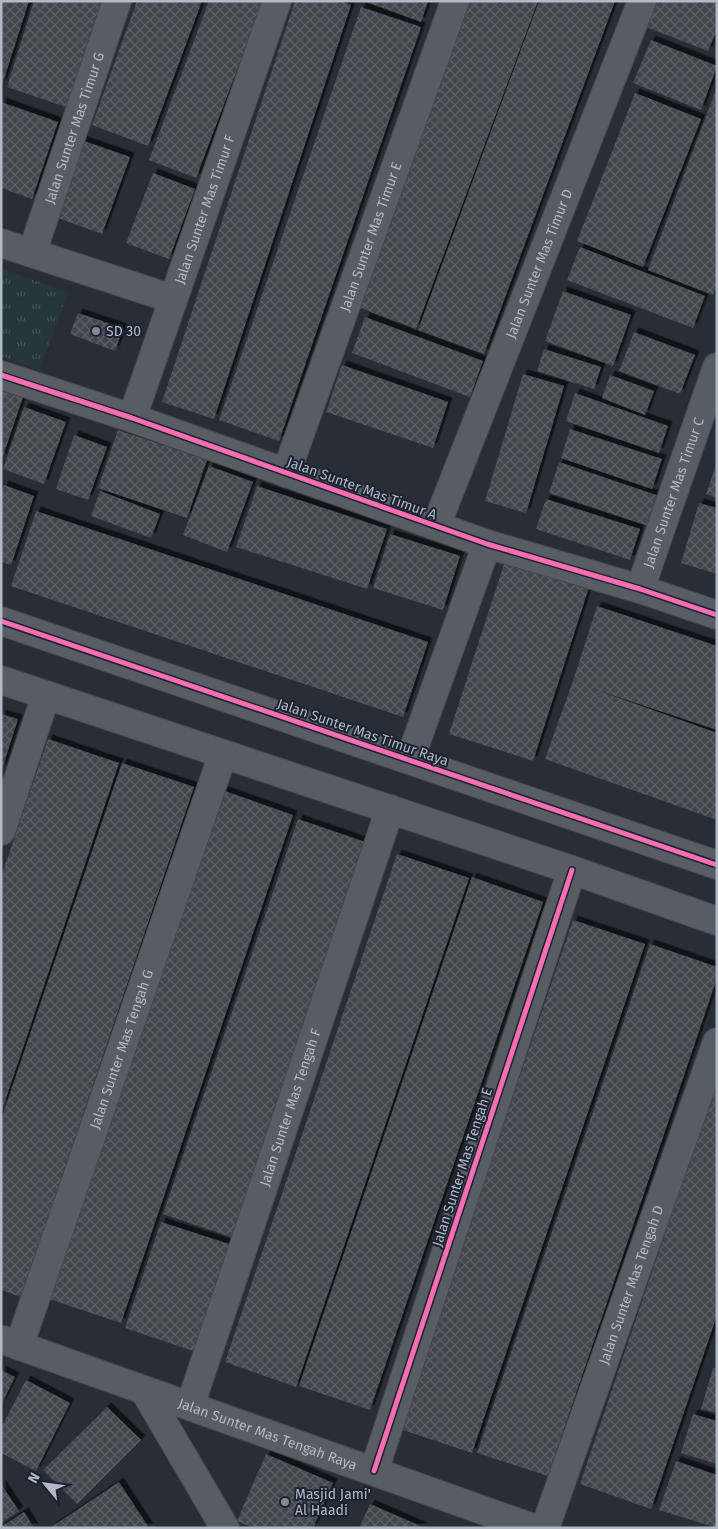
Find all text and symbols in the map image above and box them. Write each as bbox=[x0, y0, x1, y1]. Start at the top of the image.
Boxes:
street label: Jalan Sunter Mas Timur G bbox=[41, 50, 108, 206]
street label: Jalan Sunter Mas Timur F bbox=[171, 132, 239, 286]
street label: Jalan Sunter Mas Timur E bbox=[337, 160, 406, 314]
street label: Jalan Sunter Mas Timur D bbox=[502, 186, 576, 341]
place label: SD 30 bbox=[106, 323, 141, 340]
marker: SD 30 bbox=[90, 325, 102, 337]
street label: Jalan Sunter Mas Timur C bbox=[640, 415, 708, 570]
street label: Jalan Sunter Mas Timur A bbox=[285, 453, 439, 523]
street label: Jalan Sunter Mas Timur Raya bbox=[275, 695, 451, 770]
street label: Jalan Sunter Mas Tengah G bbox=[86, 967, 157, 1131]
street label: Jalan Sunter Mas Tengah F bbox=[256, 1026, 325, 1189]
street label: Jalan Sunter Mas Tengah E bbox=[429, 1086, 496, 1249]
street label: Jalan Sunter Mas Tengah D bbox=[596, 1203, 668, 1367]
street label: Jalan Sunter Mas Tengah Raya bbox=[176, 1395, 359, 1474]
north arrow bbox=[20, 1459, 70, 1509]
text: N bbox=[24, 1470, 44, 1486]
place label: Masjid Jami' Al Haadi bbox=[295, 1486, 371, 1519]
marker: Masjid Jami' Al Haadi bbox=[279, 1496, 291, 1508]

